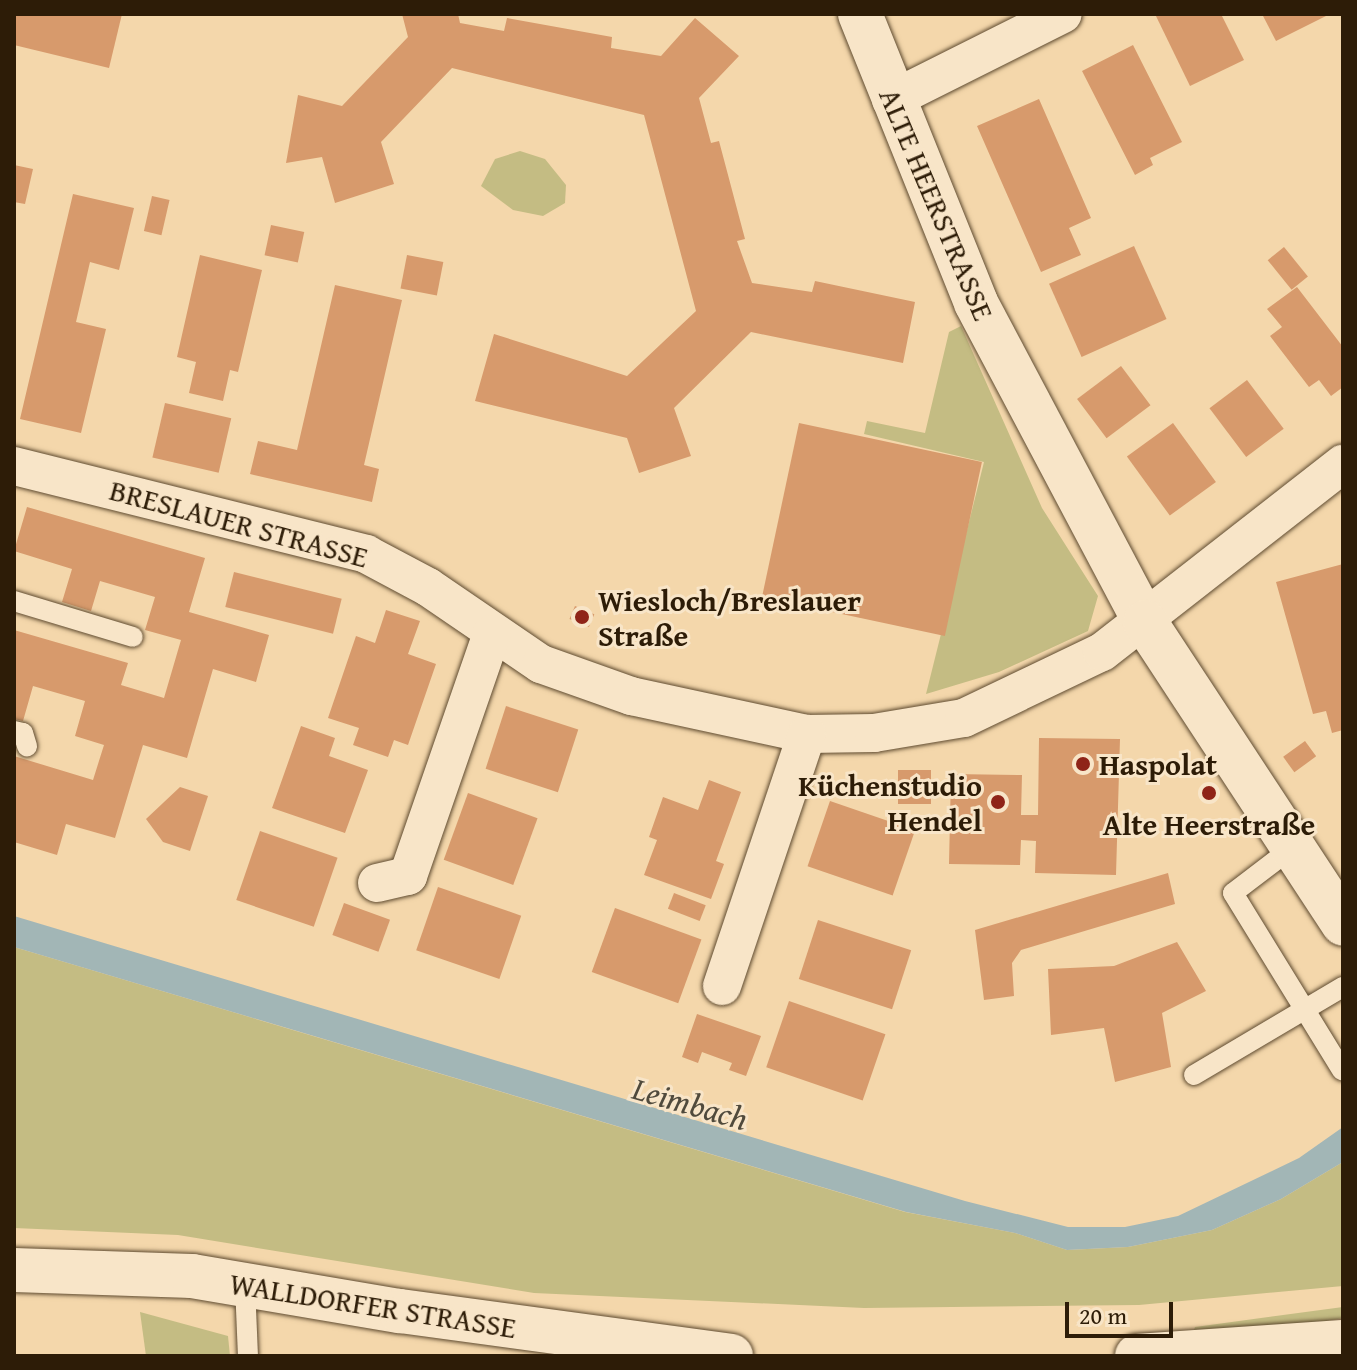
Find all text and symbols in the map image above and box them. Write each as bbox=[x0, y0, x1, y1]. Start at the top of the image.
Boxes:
street label: ALTE HEERSTRASSE bbox=[872, 83, 1002, 325]
street label: BRESLAUER STRASSE bbox=[106, 471, 372, 575]
place label: Wiesloch/Breslauer Straße bbox=[598, 582, 861, 652]
marker: Wiesloch/Breslauer Straße bbox=[573, 608, 591, 626]
place label: Haspolat bbox=[1099, 746, 1217, 782]
marker: Haspolat bbox=[1074, 755, 1092, 773]
place label: Küchenstudio Hendel bbox=[798, 767, 982, 838]
marker: Alte Heerstraße bbox=[1200, 784, 1218, 802]
marker: Küchenstudio Hendel bbox=[989, 793, 1007, 811]
place label: Alte Heerstraße bbox=[1103, 806, 1315, 842]
water label: Leimbach bbox=[628, 1069, 752, 1139]
street label: WALLDORFER STRASSE bbox=[227, 1265, 519, 1345]
scale bar bbox=[1069, 1286, 1177, 1336]
text: 20 m bbox=[1079, 1298, 1127, 1333]

